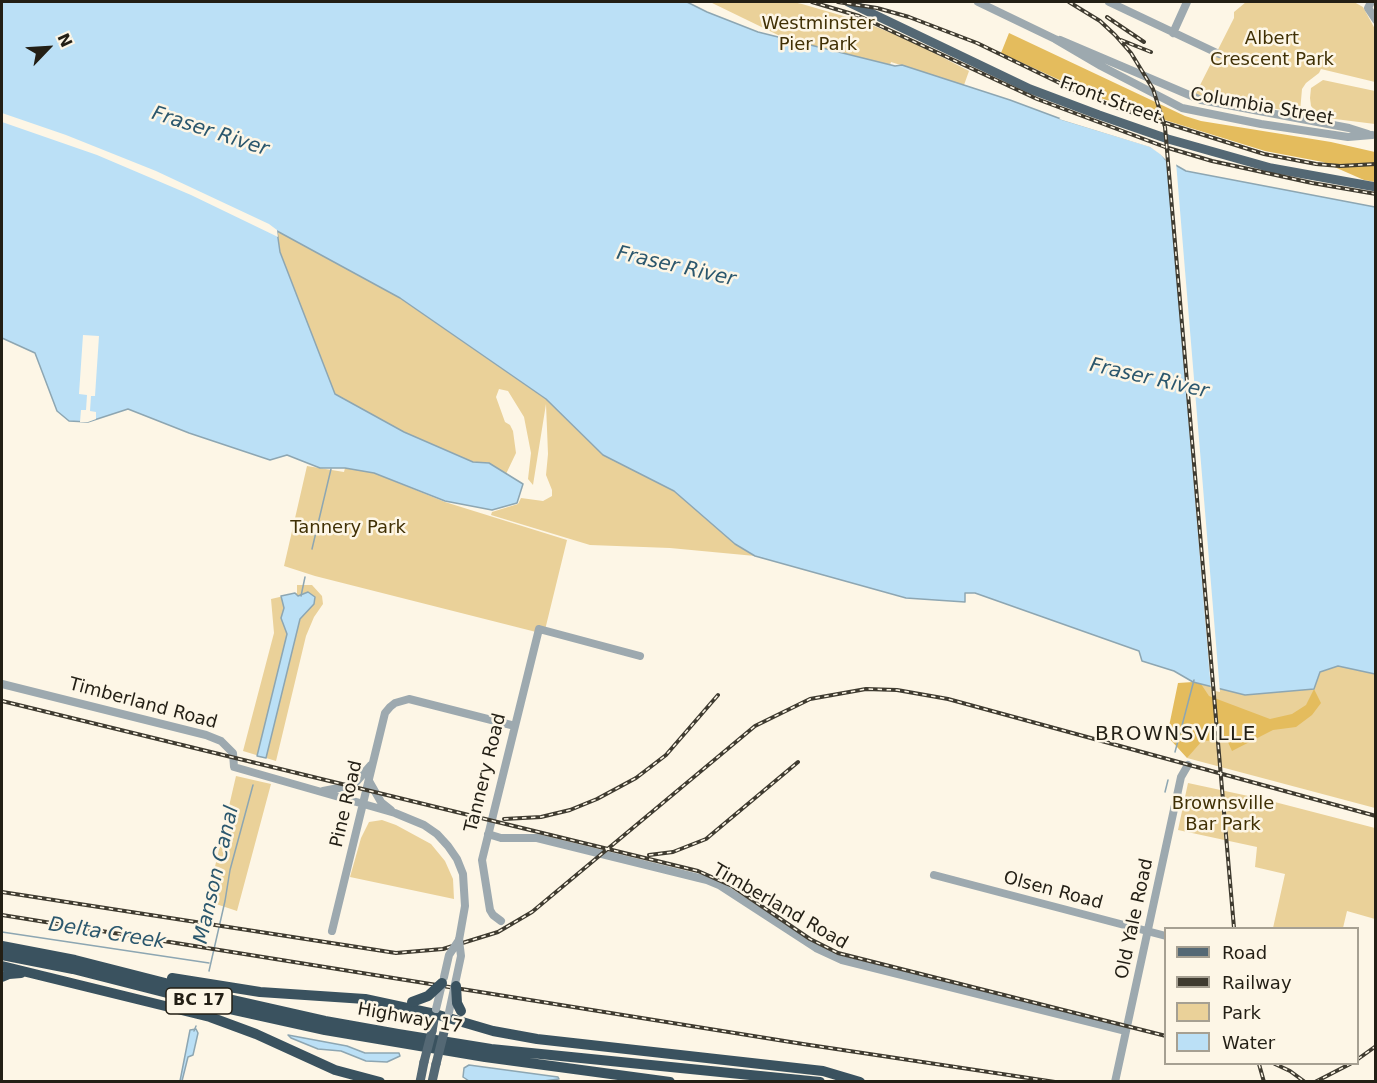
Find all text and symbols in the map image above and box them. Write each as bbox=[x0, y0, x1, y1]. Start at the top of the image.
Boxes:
park label: Westminster Pier Park bbox=[761, 13, 875, 56]
north arrow bbox=[18, 18, 78, 78]
park label: Albert Crescent Park bbox=[1210, 28, 1334, 70]
text: N bbox=[53, 30, 76, 50]
street label: Front Street bbox=[1057, 73, 1163, 129]
street label: Columbia Street bbox=[1189, 84, 1335, 130]
water label: Fraser River bbox=[149, 102, 271, 162]
water label: Fraser River bbox=[614, 242, 738, 292]
water label: Fraser River bbox=[1087, 354, 1211, 404]
park label: Tannery Park bbox=[290, 517, 406, 539]
street label: Timberland Road bbox=[66, 674, 220, 734]
street label: Tannery Road bbox=[461, 711, 511, 835]
district label: BROWNSVILLE bbox=[1095, 723, 1257, 747]
street label: Pine Road bbox=[326, 758, 368, 850]
park label: Brownsville Bar Park bbox=[1172, 793, 1274, 836]
water label: Manson Canal bbox=[189, 804, 245, 946]
street label: Old Yale Road bbox=[1112, 857, 1158, 981]
street label: Timberland Road bbox=[709, 859, 851, 955]
street label: Olsen Road bbox=[1001, 867, 1105, 915]
water label: Delta Creek bbox=[47, 913, 167, 955]
legend bbox=[1164, 927, 1359, 1065]
text: Road bbox=[1222, 942, 1267, 963]
text: Railway bbox=[1222, 972, 1292, 993]
road number: BC 17 bbox=[166, 988, 232, 1014]
street label: Highway 17 bbox=[356, 999, 464, 1039]
text: Park bbox=[1222, 1002, 1261, 1023]
text: Water bbox=[1222, 1032, 1275, 1053]

